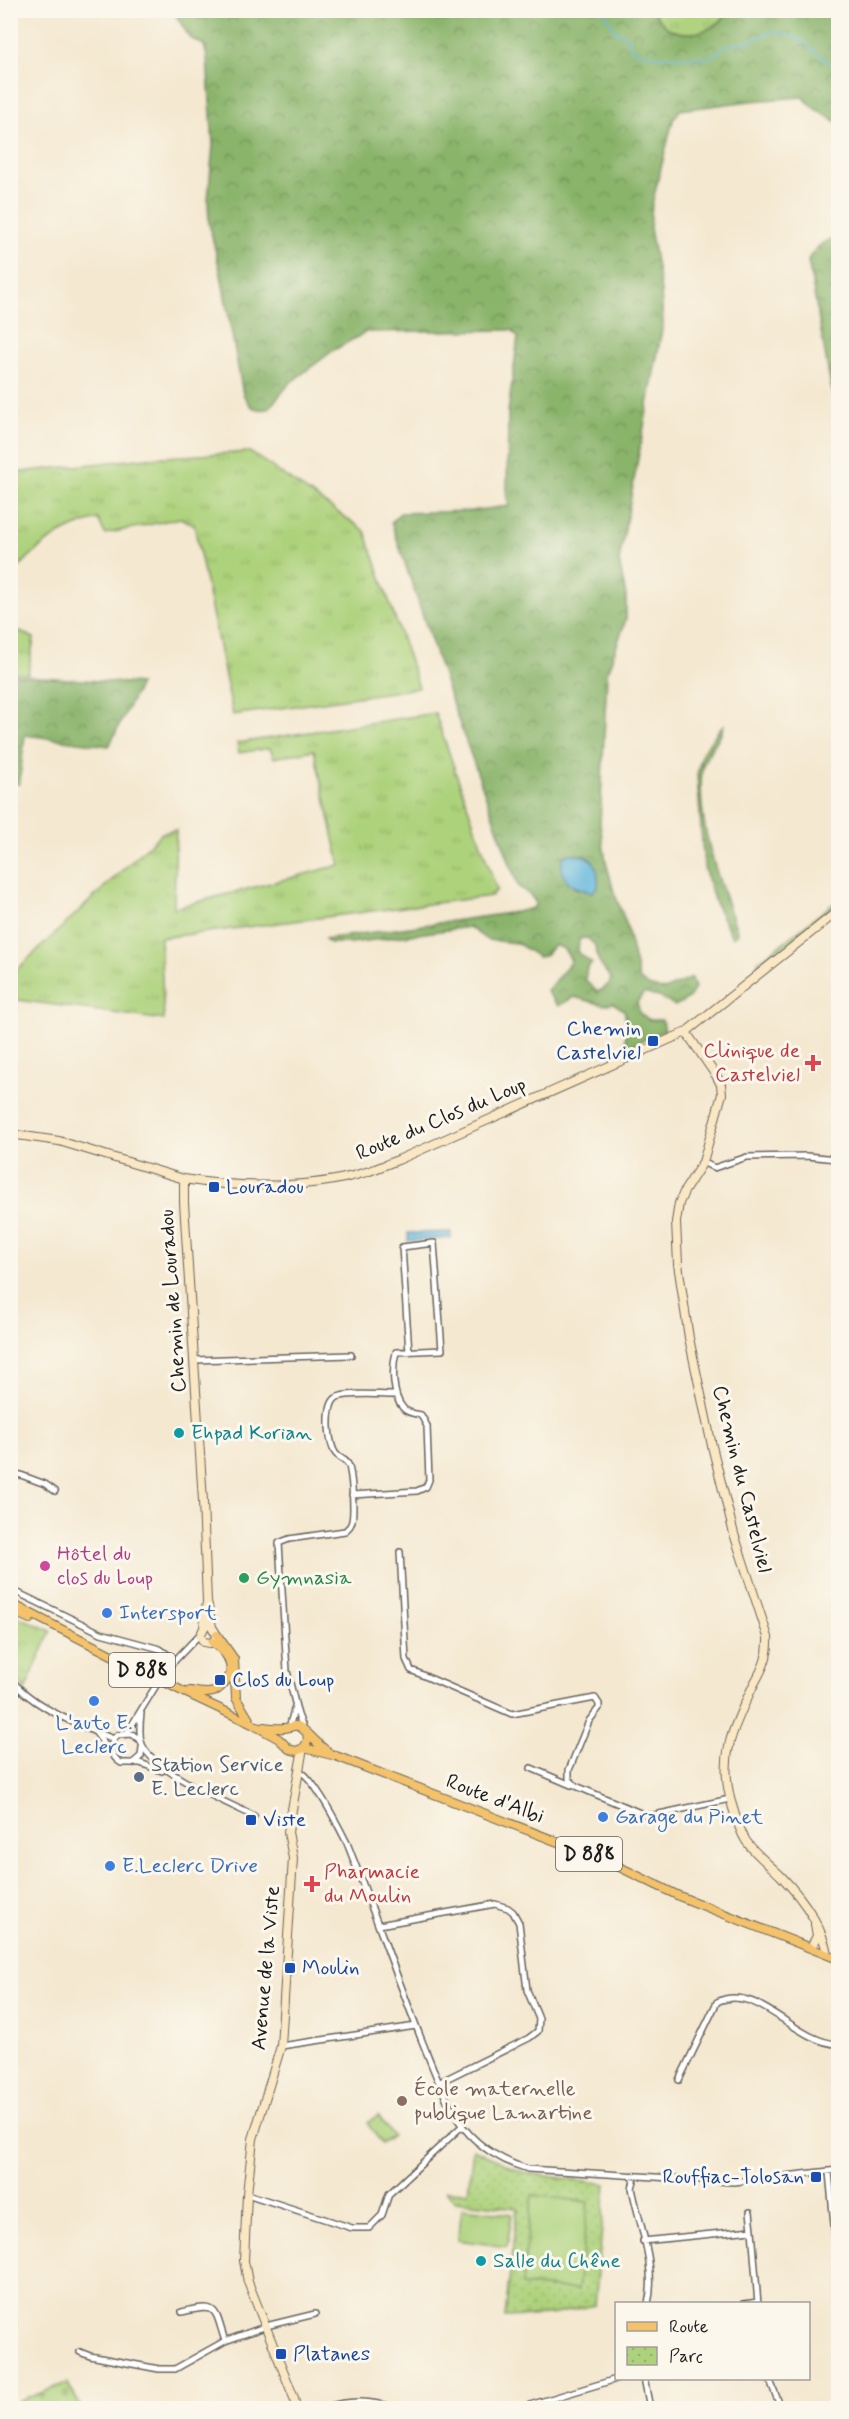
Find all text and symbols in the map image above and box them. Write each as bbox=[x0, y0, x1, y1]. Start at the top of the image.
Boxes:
place label: Chemin Castelviel bbox=[556, 1015, 641, 1067]
marker: Chemin Castelviel bbox=[646, 1034, 660, 1048]
place label: Clinique de Castelviel bbox=[703, 1037, 800, 1089]
marker: Clinique de Castelviel bbox=[804, 1054, 822, 1072]
street label: Route du Clos du Loup bbox=[352, 1070, 530, 1168]
place label: Louradou bbox=[226, 1173, 304, 1201]
marker: Louradou bbox=[207, 1180, 221, 1194]
street label: Chemin de Louradou bbox=[153, 1208, 193, 1394]
street label: Chemin du Castelviel bbox=[705, 1383, 779, 1575]
place label: Ehpad Korian bbox=[191, 1419, 312, 1447]
marker: Ehpad Korian bbox=[172, 1426, 186, 1440]
place label: Hôtel du clos du Loup bbox=[57, 1540, 153, 1592]
marker: Hôtel du clos du Loup bbox=[38, 1559, 52, 1573]
place label: Gymnasia bbox=[256, 1564, 352, 1592]
marker: Gymnasia bbox=[237, 1571, 251, 1585]
place label: Intersport bbox=[119, 1599, 217, 1627]
marker: Intersport bbox=[100, 1606, 114, 1620]
road number: D 888 bbox=[109, 1653, 175, 1687]
place label: Clos du Loup bbox=[232, 1666, 334, 1694]
marker: Clos du Loup bbox=[213, 1673, 227, 1687]
marker: L'auto E. Leclerc bbox=[87, 1694, 101, 1708]
place label: L'auto E. Leclerc bbox=[55, 1709, 133, 1761]
place label: Station Service E. Leclerc bbox=[151, 1751, 284, 1803]
street label: Route d'Albi bbox=[442, 1767, 548, 1831]
marker: Station Service E. Leclerc bbox=[132, 1770, 146, 1784]
place label: Garage du Pinet bbox=[615, 1803, 764, 1832]
place label: Viste bbox=[263, 1806, 306, 1834]
marker: Garage du Pinet bbox=[596, 1810, 610, 1824]
marker: Viste bbox=[244, 1813, 258, 1827]
road number: D 888 bbox=[556, 1837, 622, 1871]
place label: E.Leclerc Drive bbox=[122, 1852, 258, 1880]
place label: Pharmacie du Moulin bbox=[324, 1858, 420, 1910]
marker: E.Leclerc Drive bbox=[103, 1859, 117, 1873]
marker: Pharmacie du Moulin bbox=[305, 1877, 319, 1891]
street label: Avenue de la Viste bbox=[245, 1885, 287, 2051]
place label: Moulin bbox=[302, 1954, 360, 1982]
marker: Moulin bbox=[283, 1961, 297, 1975]
place label: École maternelle publique Lamartine bbox=[414, 2075, 592, 2127]
marker: École maternelle publique Lamartine bbox=[395, 2094, 409, 2108]
place label: Rouffiac-Tolosan bbox=[662, 2163, 804, 2191]
marker: Rouffiac-Tolosan bbox=[809, 2170, 823, 2184]
place label: Salle du Chêne bbox=[493, 2247, 621, 2275]
marker: Salle du Chêne bbox=[474, 2254, 488, 2268]
legend bbox=[615, 2302, 810, 2380]
text: Route bbox=[669, 2315, 708, 2339]
place label: Platanes bbox=[293, 2340, 370, 2368]
text: Parc bbox=[669, 2345, 703, 2369]
marker: Platanes bbox=[274, 2347, 288, 2361]

